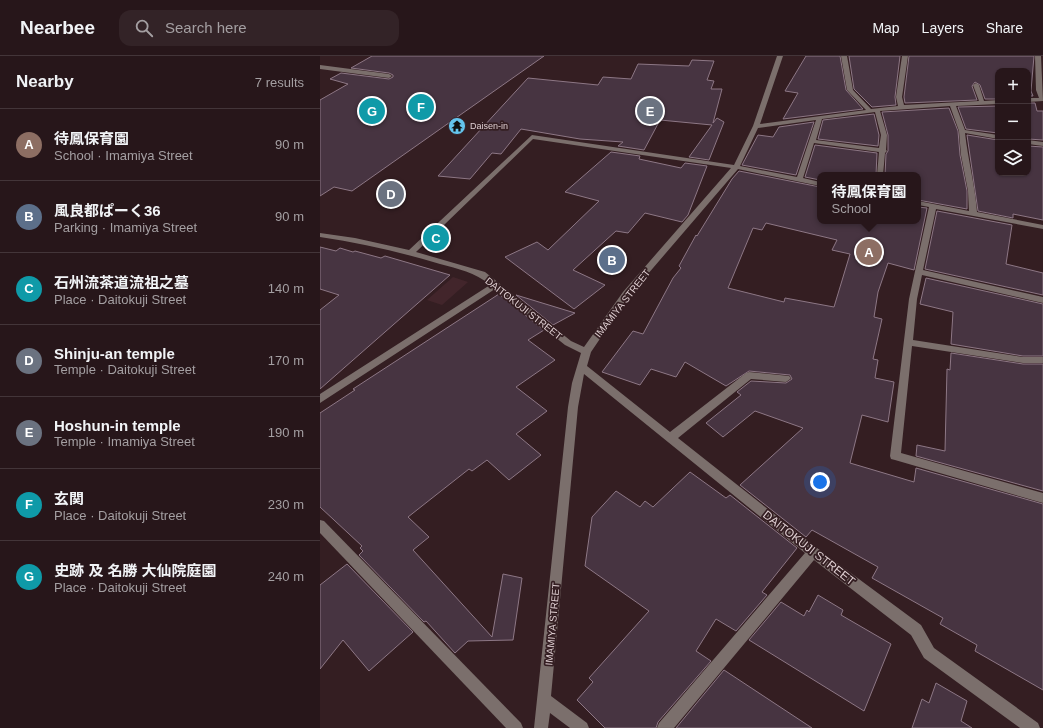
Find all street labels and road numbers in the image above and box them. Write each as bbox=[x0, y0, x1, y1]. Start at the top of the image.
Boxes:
street label: IMAMIYA STREET bbox=[592, 267, 652, 339]
street label: DAITOKUJI STREET bbox=[483, 275, 564, 342]
street label: DAITOKUJI STREET bbox=[760, 508, 858, 589]
street label: IMAMIYA STREET bbox=[543, 582, 562, 666]

